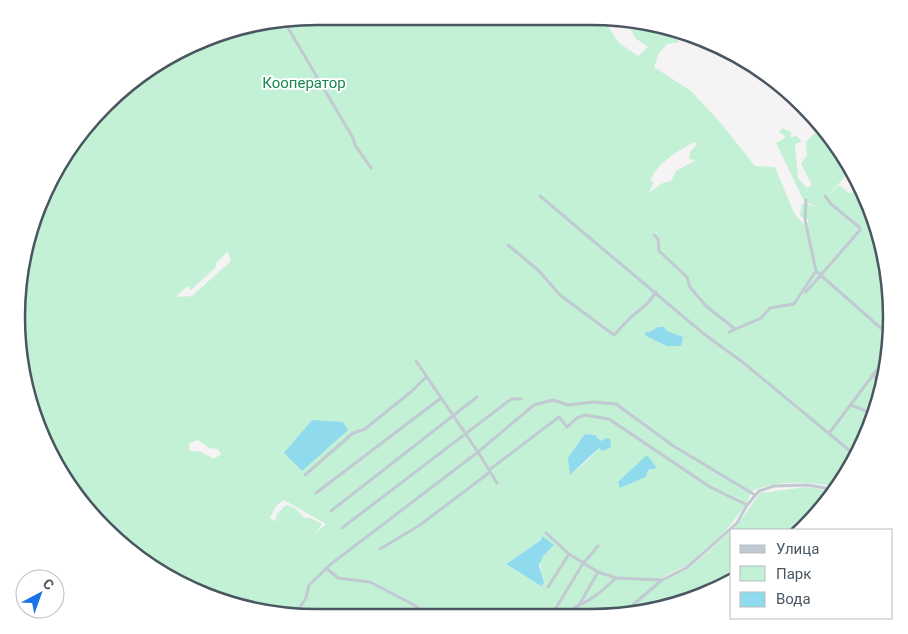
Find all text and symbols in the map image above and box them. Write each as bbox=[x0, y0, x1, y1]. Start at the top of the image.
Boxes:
park label: Кооператор bbox=[262, 74, 346, 92]
legend bbox=[730, 529, 893, 619]
text: Улица bbox=[776, 540, 819, 558]
text: Парк bbox=[776, 565, 811, 583]
north arrow bbox=[15, 569, 65, 619]
text: С bbox=[40, 575, 57, 593]
text: Вода bbox=[776, 590, 811, 608]

